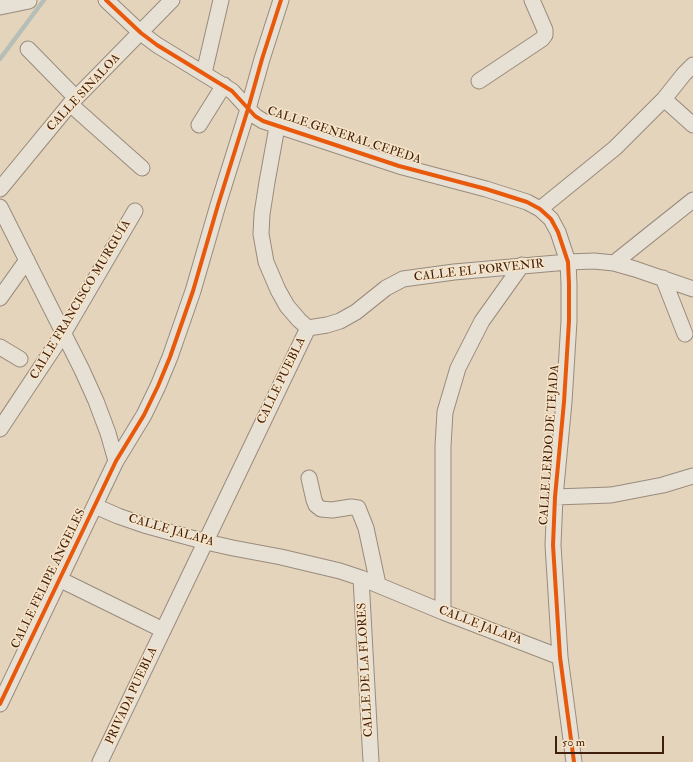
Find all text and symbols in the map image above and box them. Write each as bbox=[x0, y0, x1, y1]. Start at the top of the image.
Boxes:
street label: CALLE SINALOA bbox=[44, 51, 124, 135]
street label: CALLE GENERAL CEPEDA bbox=[265, 104, 423, 168]
street label: CALLE FRANCISCO MURGUÍA bbox=[28, 218, 134, 382]
street label: CALLE EL PORVENIR bbox=[413, 257, 545, 285]
street label: CALLE PUEBLA bbox=[255, 335, 309, 427]
street label: CALLE LERDO DE TEJADA bbox=[537, 364, 563, 526]
street label: CALLE FELIPE ÁNGELES bbox=[9, 507, 89, 651]
street label: CALLE JALAPA bbox=[127, 512, 215, 550]
street label: CALLE DE LA FLORES bbox=[355, 602, 377, 738]
street label: CALLE JALAPA bbox=[436, 603, 524, 649]
street label: PRIVADA PUEBLA bbox=[103, 645, 161, 747]
scale bar bbox=[557, 728, 666, 754]
text: 50 m bbox=[562, 735, 585, 750]

